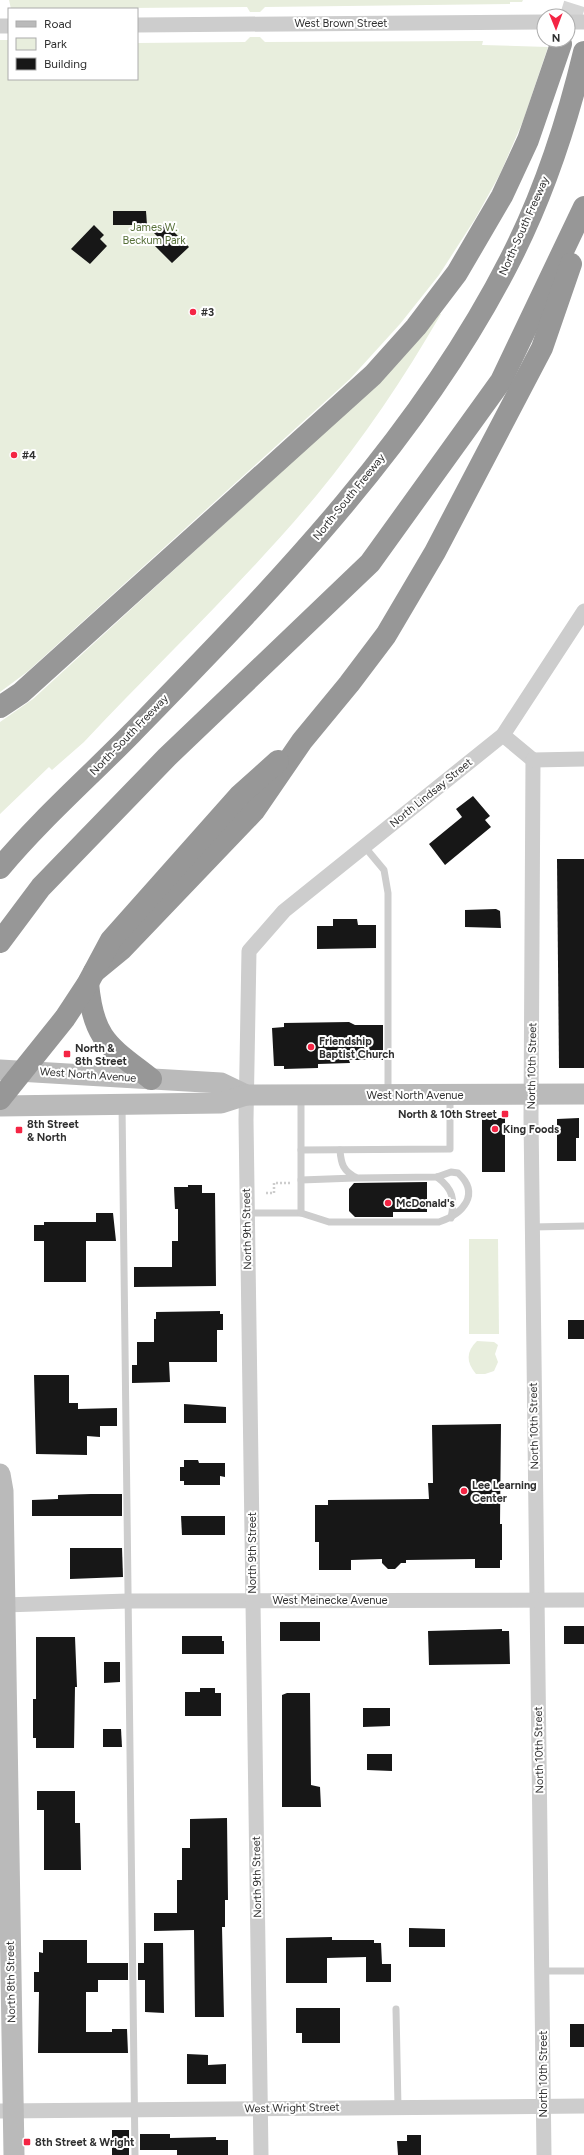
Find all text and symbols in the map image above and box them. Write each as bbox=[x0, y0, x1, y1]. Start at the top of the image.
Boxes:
legend bbox=[8, 8, 138, 80]
north arrow bbox=[536, 8, 576, 48]
text: Road bbox=[44, 17, 72, 31]
street label: West Brown Street bbox=[294, 17, 388, 30]
text: N bbox=[552, 31, 561, 44]
text: Park bbox=[44, 37, 67, 51]
text: Building bbox=[44, 57, 87, 71]
street label: North-South Freeway bbox=[496, 174, 552, 278]
park label: James W. Beckum Park bbox=[122, 221, 186, 247]
place label: #3 bbox=[201, 306, 214, 319]
marker: #3 bbox=[188, 307, 198, 317]
place label: #4 bbox=[22, 449, 36, 462]
marker: #4 bbox=[9, 450, 19, 460]
street label: North-South Freeway bbox=[310, 451, 388, 543]
street label: North-South Freeway bbox=[87, 692, 171, 778]
street label: North Lindsay Street bbox=[387, 756, 475, 830]
street label: North 10th Street bbox=[525, 1022, 539, 1110]
place label: Friendship Baptist Church bbox=[319, 1035, 395, 1061]
place label: North & 8th Street bbox=[75, 1042, 127, 1068]
marker: Friendship Baptist Church bbox=[306, 1042, 316, 1052]
marker: North & 8th Street bbox=[62, 1049, 72, 1059]
street label: West North Avenue bbox=[39, 1065, 137, 1085]
street label: West North Avenue bbox=[367, 1089, 463, 1102]
place label: North & 10th Street bbox=[398, 1108, 498, 1121]
marker: North & 10th Street bbox=[500, 1109, 510, 1119]
place label: 8th Street & North bbox=[27, 1118, 79, 1144]
place label: King Foods bbox=[503, 1123, 559, 1136]
marker: King Foods bbox=[490, 1124, 500, 1134]
marker: 8th Street & North bbox=[14, 1125, 24, 1135]
street label: North 9th Street bbox=[240, 1188, 254, 1270]
place label: McDonald's bbox=[396, 1197, 455, 1210]
marker: McDonald's bbox=[383, 1198, 393, 1208]
street label: North 10th Street bbox=[527, 1382, 541, 1470]
place label: Lee Learning Center bbox=[472, 1479, 537, 1505]
marker: Lee Learning Center bbox=[459, 1486, 469, 1496]
street label: North 9th Street bbox=[246, 1512, 259, 1594]
street label: West Meinecke Avenue bbox=[272, 1594, 388, 1607]
street label: North 10th Street bbox=[532, 1706, 546, 1794]
street label: North 9th Street bbox=[250, 1836, 264, 1918]
street label: North 8th Street bbox=[4, 1941, 18, 2023]
street label: North 10th Street bbox=[537, 2030, 550, 2118]
street label: West Wright Street bbox=[244, 2101, 340, 2115]
place label: 8th Street & Wright bbox=[35, 2136, 135, 2149]
marker: 8th Street & Wright bbox=[22, 2137, 32, 2147]

